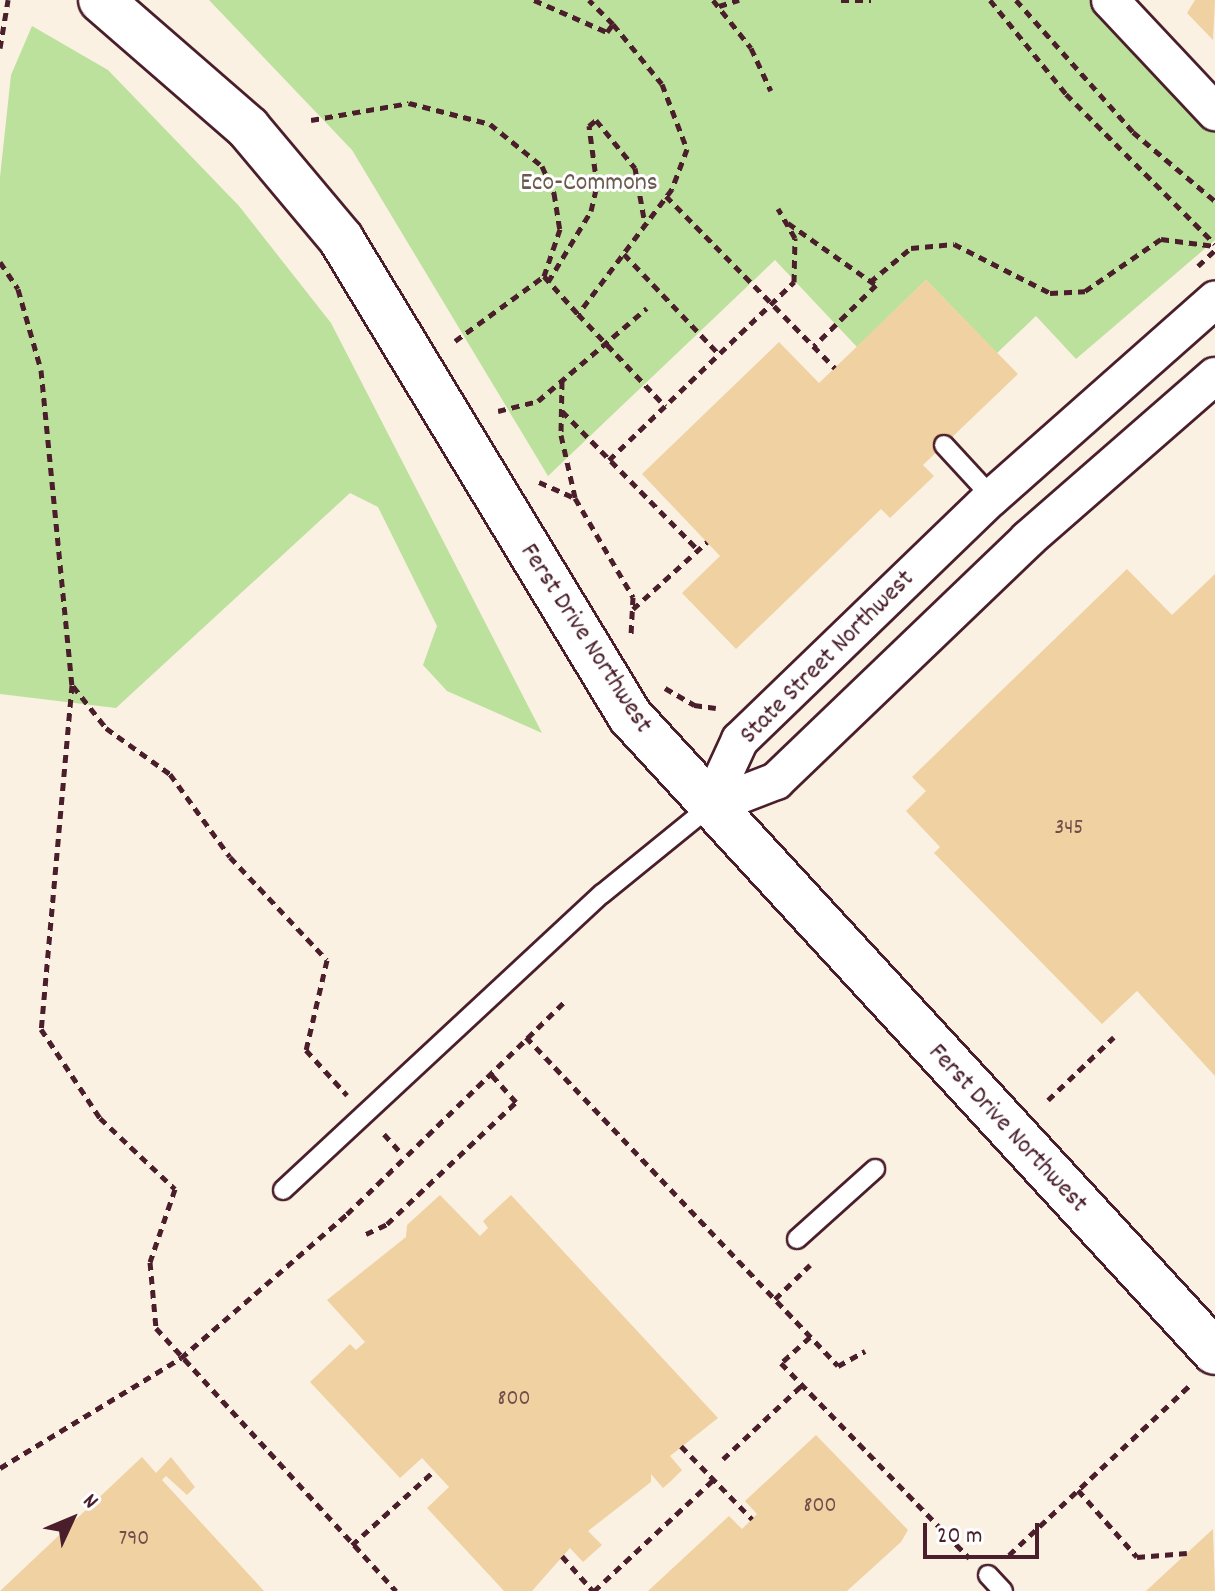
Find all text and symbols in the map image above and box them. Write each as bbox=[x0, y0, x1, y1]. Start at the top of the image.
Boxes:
park label: Eco-Commons bbox=[520, 168, 658, 200]
street label: Ferst Drive Northwest bbox=[512, 538, 658, 740]
street label: State Street Northwest bbox=[734, 564, 922, 752]
house number: 345 bbox=[1054, 816, 1084, 842]
street label: Ferst Drive Northwest bbox=[921, 1038, 1093, 1220]
house number: 800 bbox=[498, 1387, 530, 1413]
north arrow bbox=[32, 1479, 112, 1559]
text: N bbox=[75, 1487, 105, 1517]
house number: 800 bbox=[804, 1494, 836, 1520]
scale bar bbox=[927, 1507, 1043, 1557]
text: 20 m bbox=[937, 1520, 983, 1554]
house number: 790 bbox=[119, 1527, 149, 1553]

